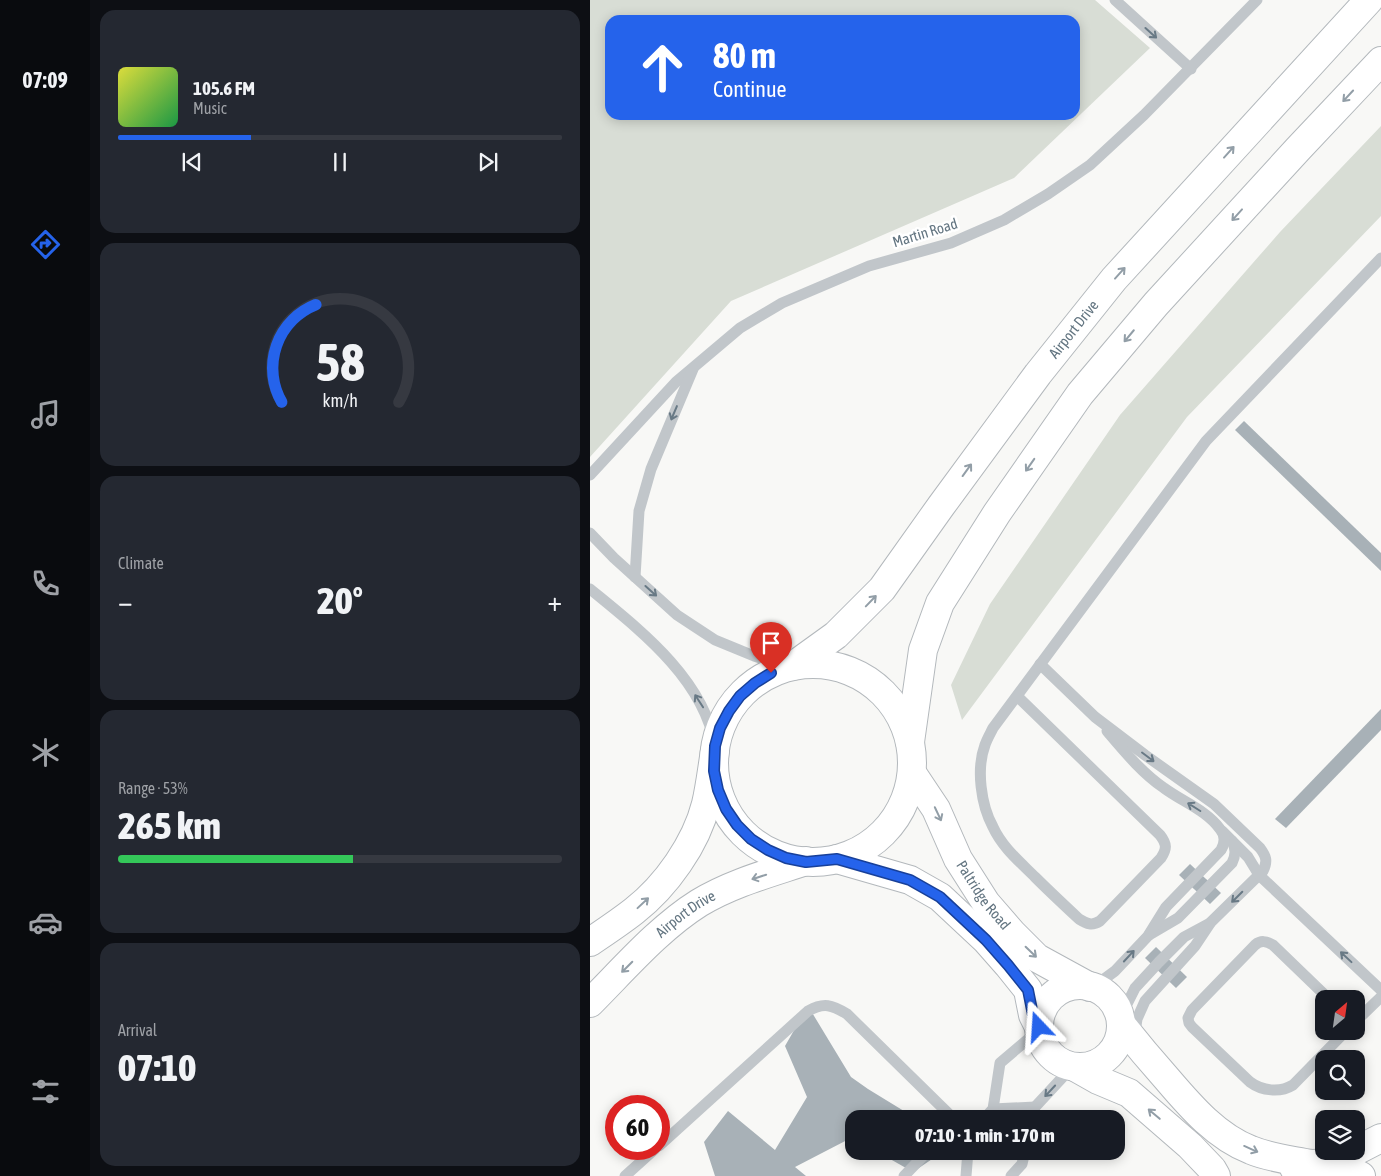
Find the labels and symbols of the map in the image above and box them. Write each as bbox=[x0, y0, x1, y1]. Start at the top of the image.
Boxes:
one-way arrow bbox=[1145, 27, 1158, 39]
one-way arrow bbox=[1342, 90, 1354, 102]
one-way arrow bbox=[1223, 146, 1235, 159]
one-way arrow bbox=[1231, 209, 1243, 222]
street label: Martin Road bbox=[890, 215, 959, 250]
one-way arrow bbox=[1114, 266, 1126, 279]
street label: Airport Drive bbox=[1045, 296, 1102, 361]
one-way arrow bbox=[1123, 330, 1134, 343]
one-way arrow bbox=[669, 405, 678, 420]
one-way arrow bbox=[1025, 458, 1035, 472]
one-way arrow bbox=[962, 464, 972, 478]
one-way arrow bbox=[644, 585, 657, 597]
one-way arrow bbox=[865, 595, 877, 608]
pin bbox=[750, 622, 792, 673]
one-way arrow bbox=[694, 694, 704, 708]
one-way arrow bbox=[1141, 752, 1155, 762]
one-way arrow bbox=[1188, 802, 1202, 812]
one-way arrow bbox=[934, 806, 943, 821]
street label: Paltridge Road bbox=[953, 857, 1014, 933]
one-way arrow bbox=[752, 872, 768, 882]
street label: Airport Drive bbox=[652, 887, 718, 941]
one-way arrow bbox=[1231, 890, 1243, 903]
one-way arrow bbox=[637, 897, 650, 909]
one-way arrow bbox=[1025, 946, 1038, 958]
one-way arrow bbox=[1123, 950, 1135, 962]
one-way arrow bbox=[1339, 951, 1352, 963]
one-way arrow bbox=[621, 960, 633, 973]
north arrow bbox=[1315, 990, 1365, 1040]
position arrow bbox=[1012, 1000, 1064, 1052]
one-way arrow bbox=[1044, 1084, 1056, 1097]
speed limit sign: 60 bbox=[605, 1095, 670, 1160]
one-way arrow bbox=[1148, 1108, 1161, 1119]
one-way arrow bbox=[1243, 1145, 1258, 1155]

